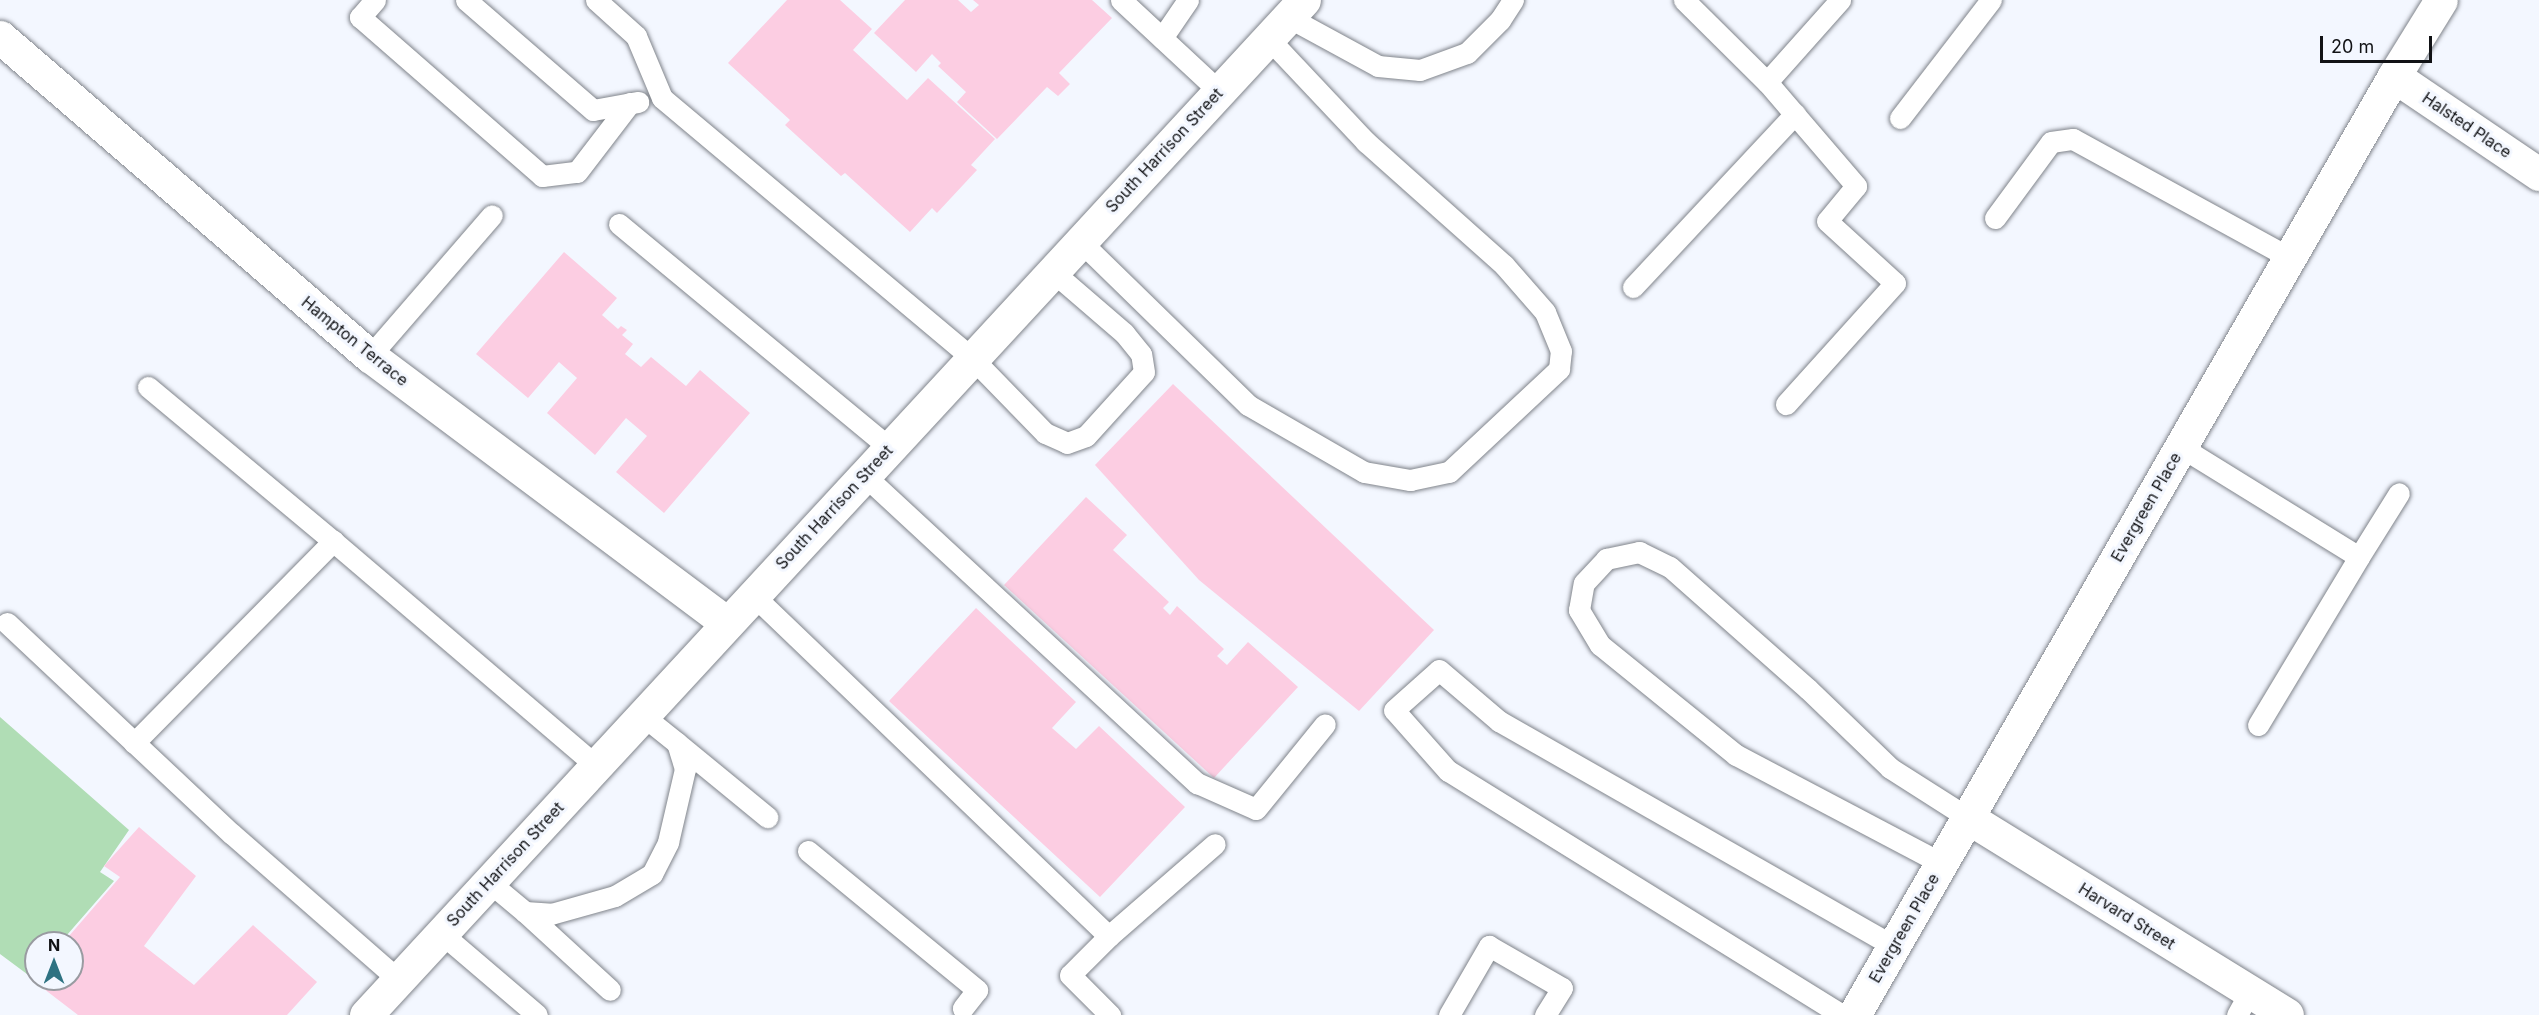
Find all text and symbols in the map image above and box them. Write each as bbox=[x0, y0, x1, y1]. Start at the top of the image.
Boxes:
scale bar bbox=[2323, 24, 2436, 62]
text: 20 m bbox=[2331, 36, 2374, 57]
street label: South Harrison Street bbox=[1101, 84, 1227, 216]
street label: Halsted Place bbox=[2419, 88, 2515, 162]
street label: Hampton Terrace bbox=[298, 292, 412, 390]
street label: South Harrison Street bbox=[771, 441, 897, 573]
street label: Evergreen Place bbox=[2107, 449, 2185, 565]
street label: South Harrison Street bbox=[442, 798, 568, 930]
street label: Evergreen Place bbox=[1865, 870, 1943, 986]
street label: Harvard Street bbox=[2075, 879, 2179, 953]
north arrow bbox=[24, 931, 84, 991]
text: N bbox=[48, 935, 60, 955]

